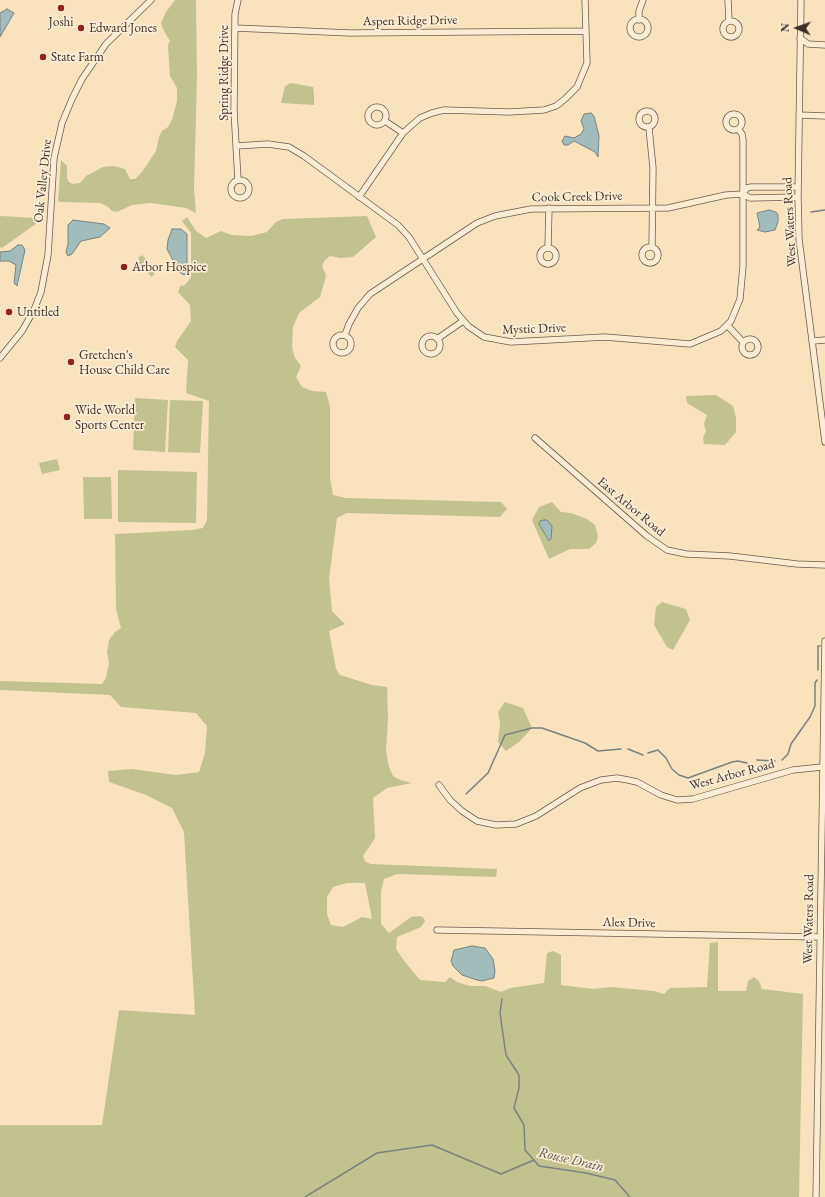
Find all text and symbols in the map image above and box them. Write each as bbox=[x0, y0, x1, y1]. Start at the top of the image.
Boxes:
marker: Joshi bbox=[56, 3, 66, 13]
north arrow bbox=[777, 8, 817, 48]
street label: Aspen Ridge Drive bbox=[363, 12, 457, 30]
place label: Joshi bbox=[49, 14, 73, 30]
place label: Edward Jones bbox=[89, 20, 157, 36]
marker: Edward Jones bbox=[76, 23, 86, 33]
text: N bbox=[778, 23, 792, 32]
street label: Spring Ridge Drive bbox=[216, 25, 232, 121]
place label: State Farm bbox=[51, 49, 104, 65]
marker: State Farm bbox=[38, 52, 48, 62]
street label: Oak Valley Drive bbox=[31, 139, 55, 223]
street label: West Waters Road bbox=[780, 177, 800, 267]
street label: Cook Creek Drive bbox=[532, 188, 622, 206]
place label: Arbor Hospice bbox=[132, 259, 207, 275]
marker: Arbor Hospice bbox=[119, 262, 129, 272]
place label: Untitled bbox=[17, 304, 59, 320]
marker: Untitled bbox=[4, 307, 14, 317]
street label: Mystic Drive bbox=[502, 320, 566, 338]
place label: Gretchen's House Child Care bbox=[79, 347, 170, 378]
marker: Gretchen's House Child Care bbox=[66, 357, 76, 367]
place label: Wide World Sports Center bbox=[75, 402, 144, 433]
marker: Wide World Sports Center bbox=[62, 412, 72, 422]
street label: East Arbor Road bbox=[594, 474, 668, 540]
street label: West Arbor Road bbox=[688, 756, 776, 794]
street label: West Waters Road bbox=[800, 874, 818, 964]
street label: Alex Drive bbox=[602, 915, 656, 931]
water label: Rouse Drain bbox=[537, 1144, 605, 1176]

